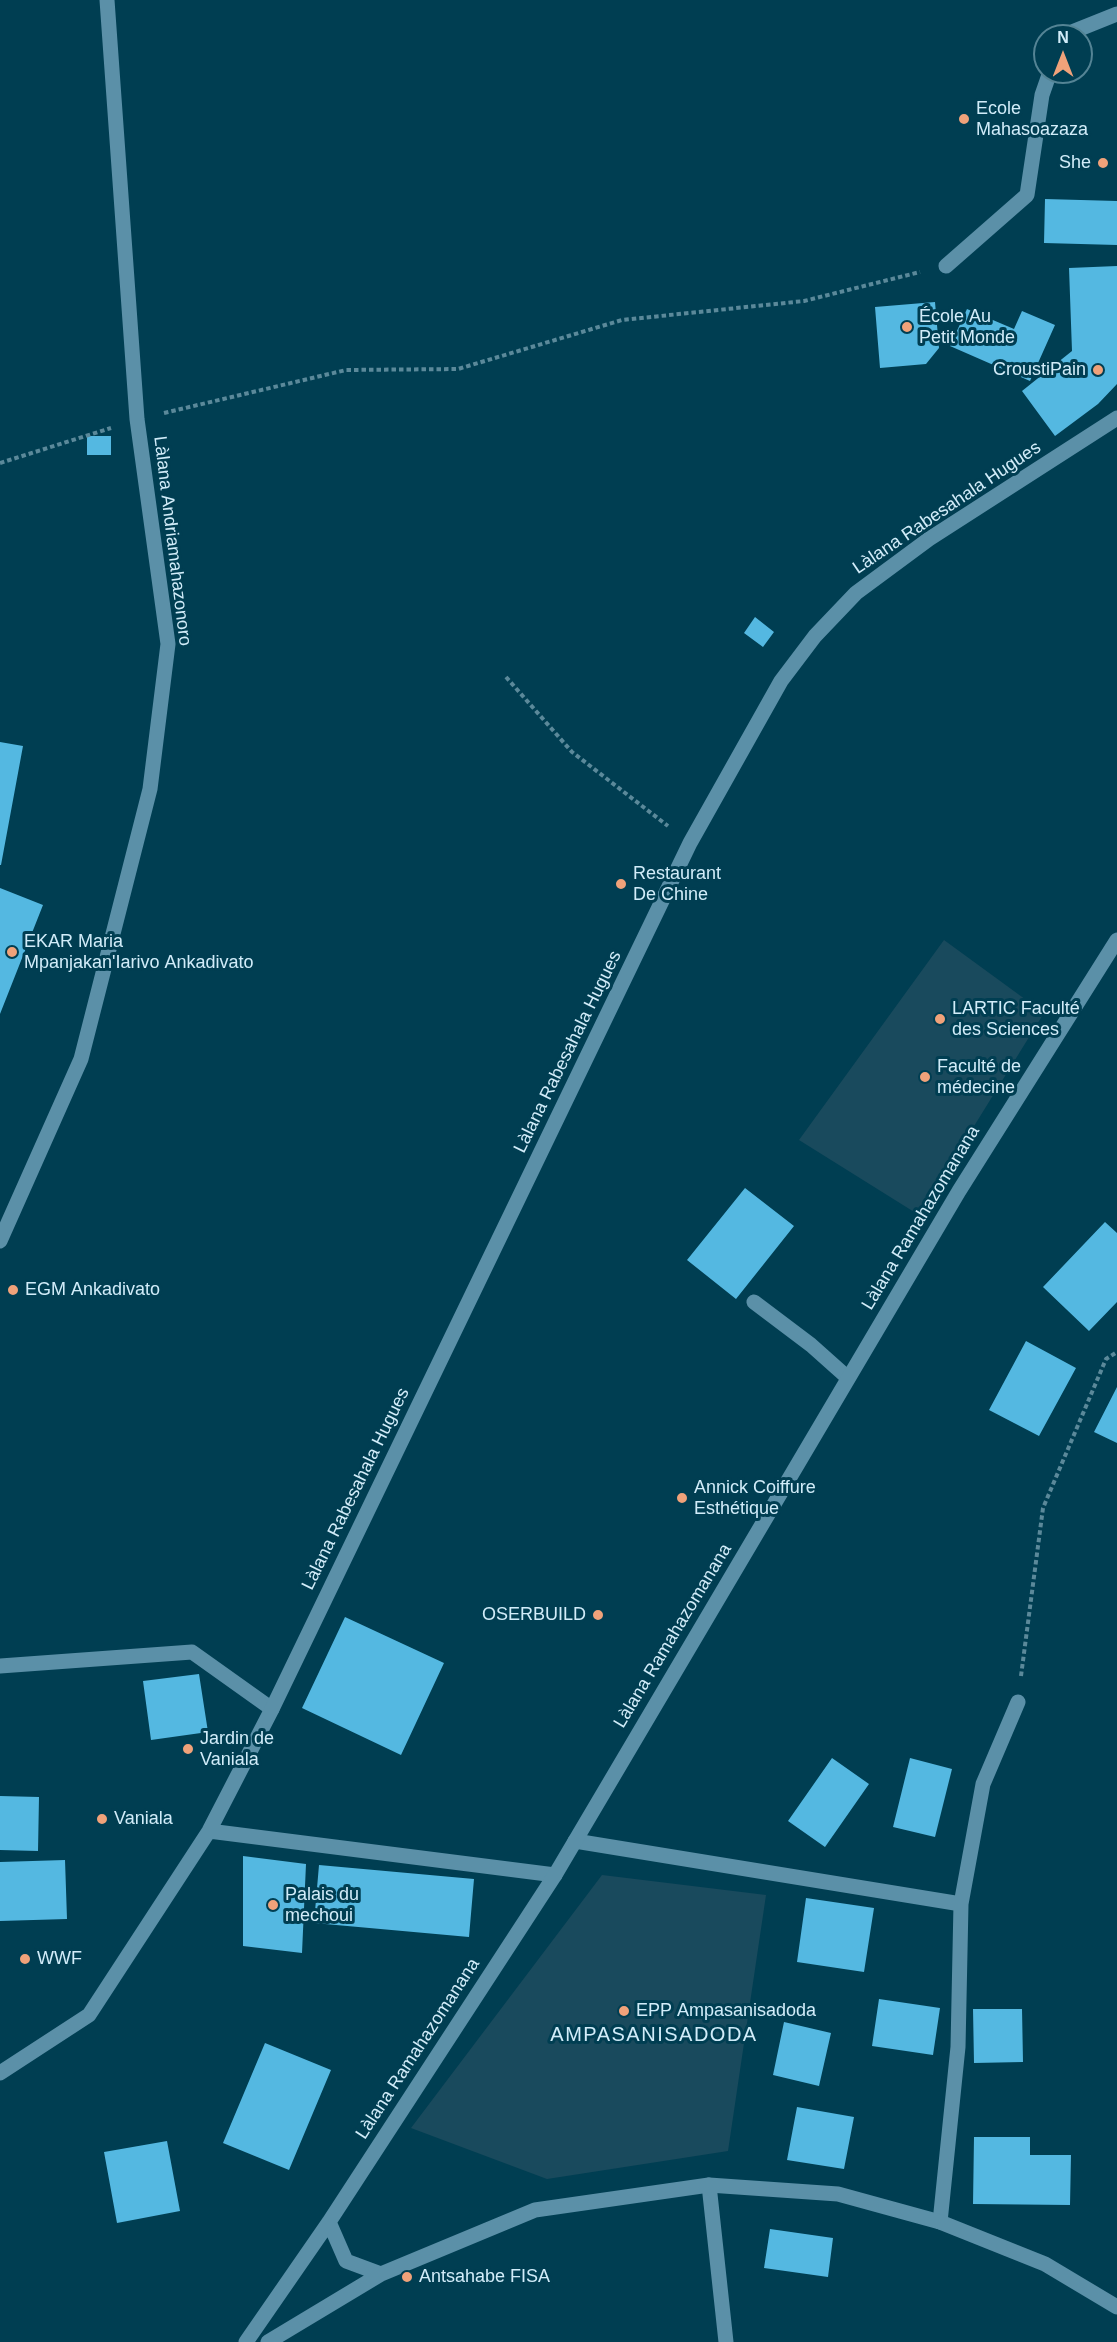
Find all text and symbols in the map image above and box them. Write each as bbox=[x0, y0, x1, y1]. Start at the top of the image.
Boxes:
north arrow bbox=[1033, 24, 1093, 84]
text: N bbox=[1057, 29, 1069, 46]
place label: Ecole Mahasoazaza bbox=[976, 98, 1088, 140]
marker: Ecole Mahasoazaza bbox=[957, 112, 971, 126]
place label: She bbox=[1059, 152, 1091, 174]
marker: She bbox=[1096, 156, 1110, 170]
place label: École Au Petit Monde bbox=[919, 306, 1015, 348]
marker: École Au Petit Monde bbox=[900, 320, 914, 334]
place label: CroustiPain bbox=[993, 359, 1086, 381]
marker: CroustiPain bbox=[1091, 363, 1105, 377]
street label: Làlana Andriamahazonoro bbox=[148, 435, 196, 647]
street label: Làlana Rabesahala Hugues bbox=[849, 437, 1045, 579]
place label: Restaurant De Chine bbox=[633, 863, 721, 906]
marker: Restaurant De Chine bbox=[614, 877, 628, 891]
place label: EKAR Maria Mpanjakan'Iarivo Ankadivato bbox=[24, 931, 254, 974]
marker: EKAR Maria Mpanjakan'Iarivo Ankadivato bbox=[5, 945, 19, 959]
street label: Làlana Rabesahala Hugues bbox=[510, 947, 626, 1157]
place label: LARTIC Faculté des Sciences bbox=[952, 998, 1080, 1040]
marker: LARTIC Faculté des Sciences bbox=[933, 1012, 947, 1026]
place label: Faculté de médecine bbox=[937, 1056, 1021, 1098]
marker: Faculté de médecine bbox=[918, 1070, 932, 1084]
street label: Làlana Ramahazomanana bbox=[857, 1122, 985, 1314]
place label: EGM Ankadivato bbox=[25, 1279, 160, 1301]
marker: EGM Ankadivato bbox=[6, 1283, 20, 1297]
street label: Làlana Rabesahala Hugues bbox=[298, 1384, 414, 1594]
place label: Annick Coiffure Esthétique bbox=[694, 1477, 816, 1520]
marker: Annick Coiffure Esthétique bbox=[675, 1491, 689, 1505]
street label: Làlana Ramahazomanana bbox=[609, 1540, 737, 1732]
place label: OSERBUILD bbox=[482, 1604, 586, 1626]
marker: OSERBUILD bbox=[591, 1608, 605, 1622]
place label: Jardin de Vaniala bbox=[200, 1728, 274, 1770]
marker: Jardin de Vaniala bbox=[181, 1742, 195, 1756]
place label: Vaniala bbox=[114, 1808, 173, 1830]
marker: Vaniala bbox=[95, 1812, 109, 1826]
place label: Palais du mechoui bbox=[285, 1884, 359, 1926]
marker: Palais du mechoui bbox=[266, 1898, 280, 1912]
place label: WWF bbox=[37, 1948, 82, 1970]
marker: WWF bbox=[18, 1952, 32, 1966]
street label: Làlana Ramahazomanana bbox=[351, 1955, 485, 2143]
place label: EPP Ampasanisadoda bbox=[636, 2000, 816, 2022]
marker: EPP Ampasanisadoda bbox=[617, 2004, 631, 2018]
district label: AMPASANISADODA bbox=[550, 2023, 758, 2047]
place label: Antsahabe FISA bbox=[419, 2266, 550, 2288]
marker: Antsahabe FISA bbox=[400, 2270, 414, 2284]

